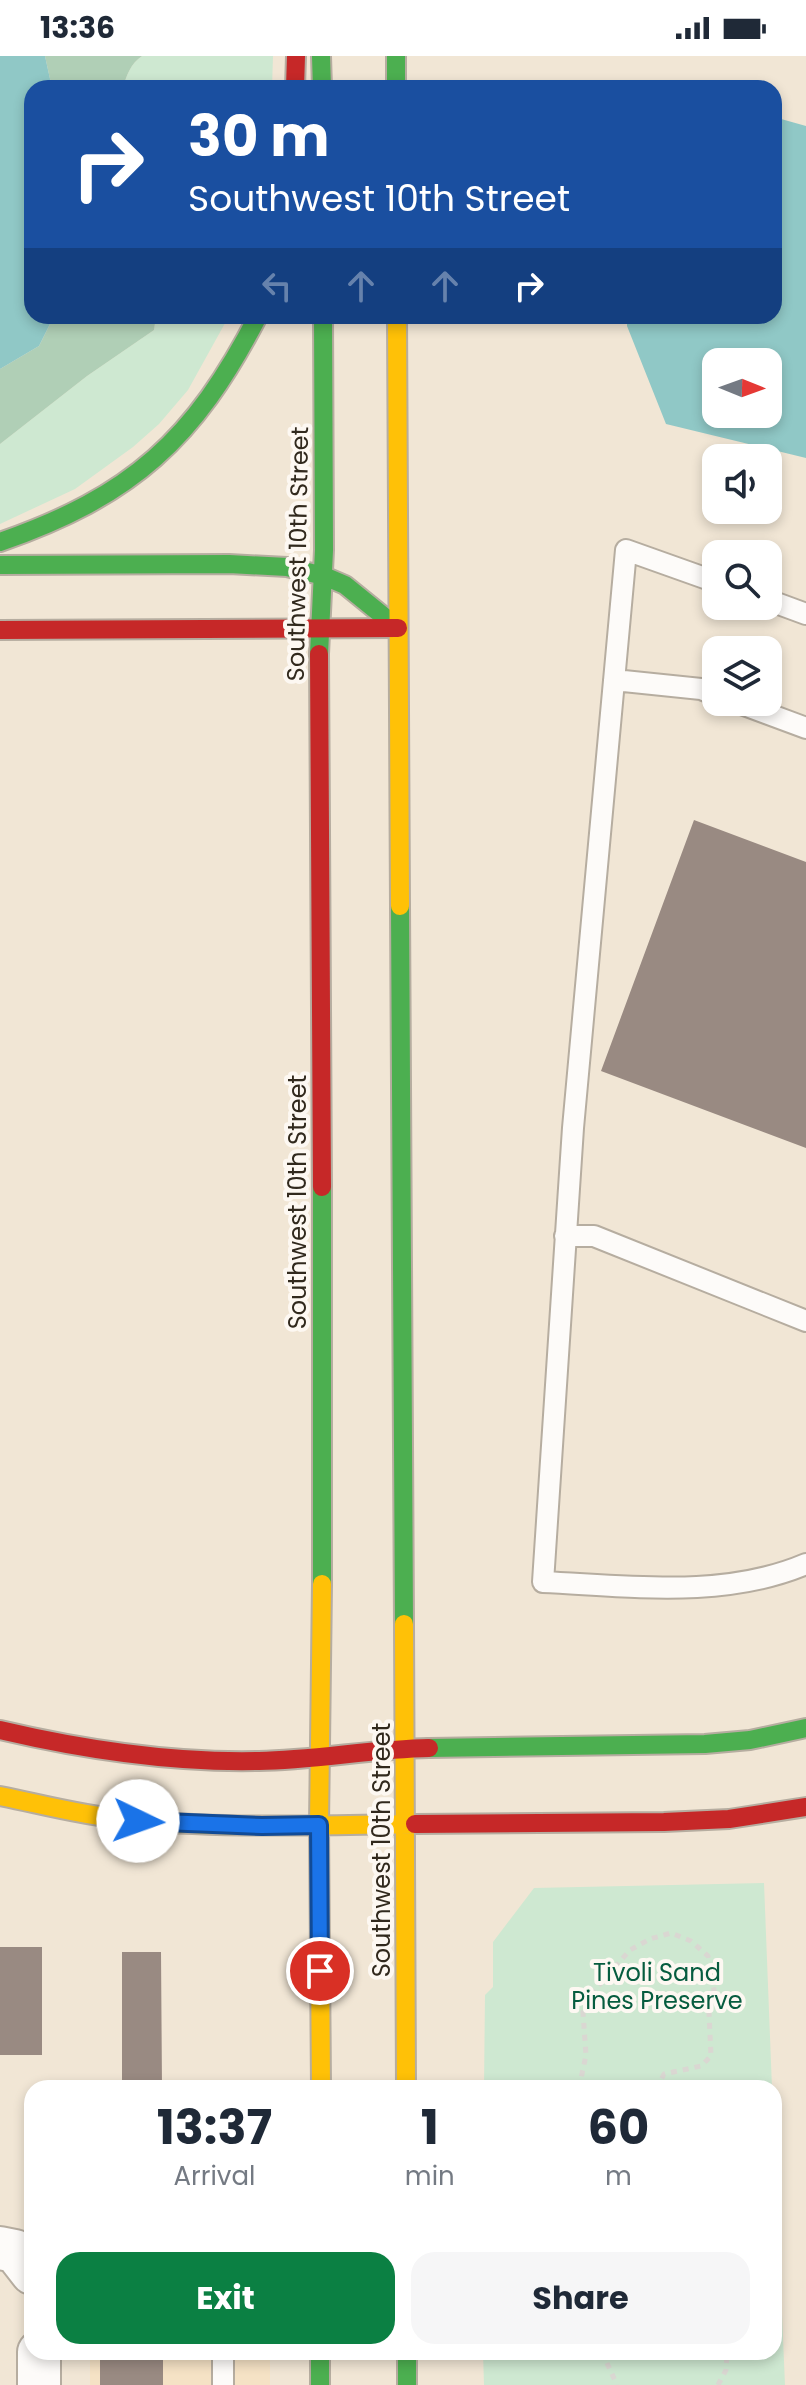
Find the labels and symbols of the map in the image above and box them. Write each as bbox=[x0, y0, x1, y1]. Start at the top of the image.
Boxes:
north arrow bbox=[702, 348, 782, 428]
street label: Southwest 10th Street bbox=[279, 426, 316, 682]
street label: Southwest 10th Street bbox=[281, 1075, 314, 1329]
street label: Southwest 10th Street bbox=[365, 1723, 398, 1977]
position arrow bbox=[96, 1779, 180, 1863]
pin bbox=[286, 1937, 354, 2005]
park label: Tivoli Sand Pines Preserve bbox=[571, 1956, 743, 2017]

